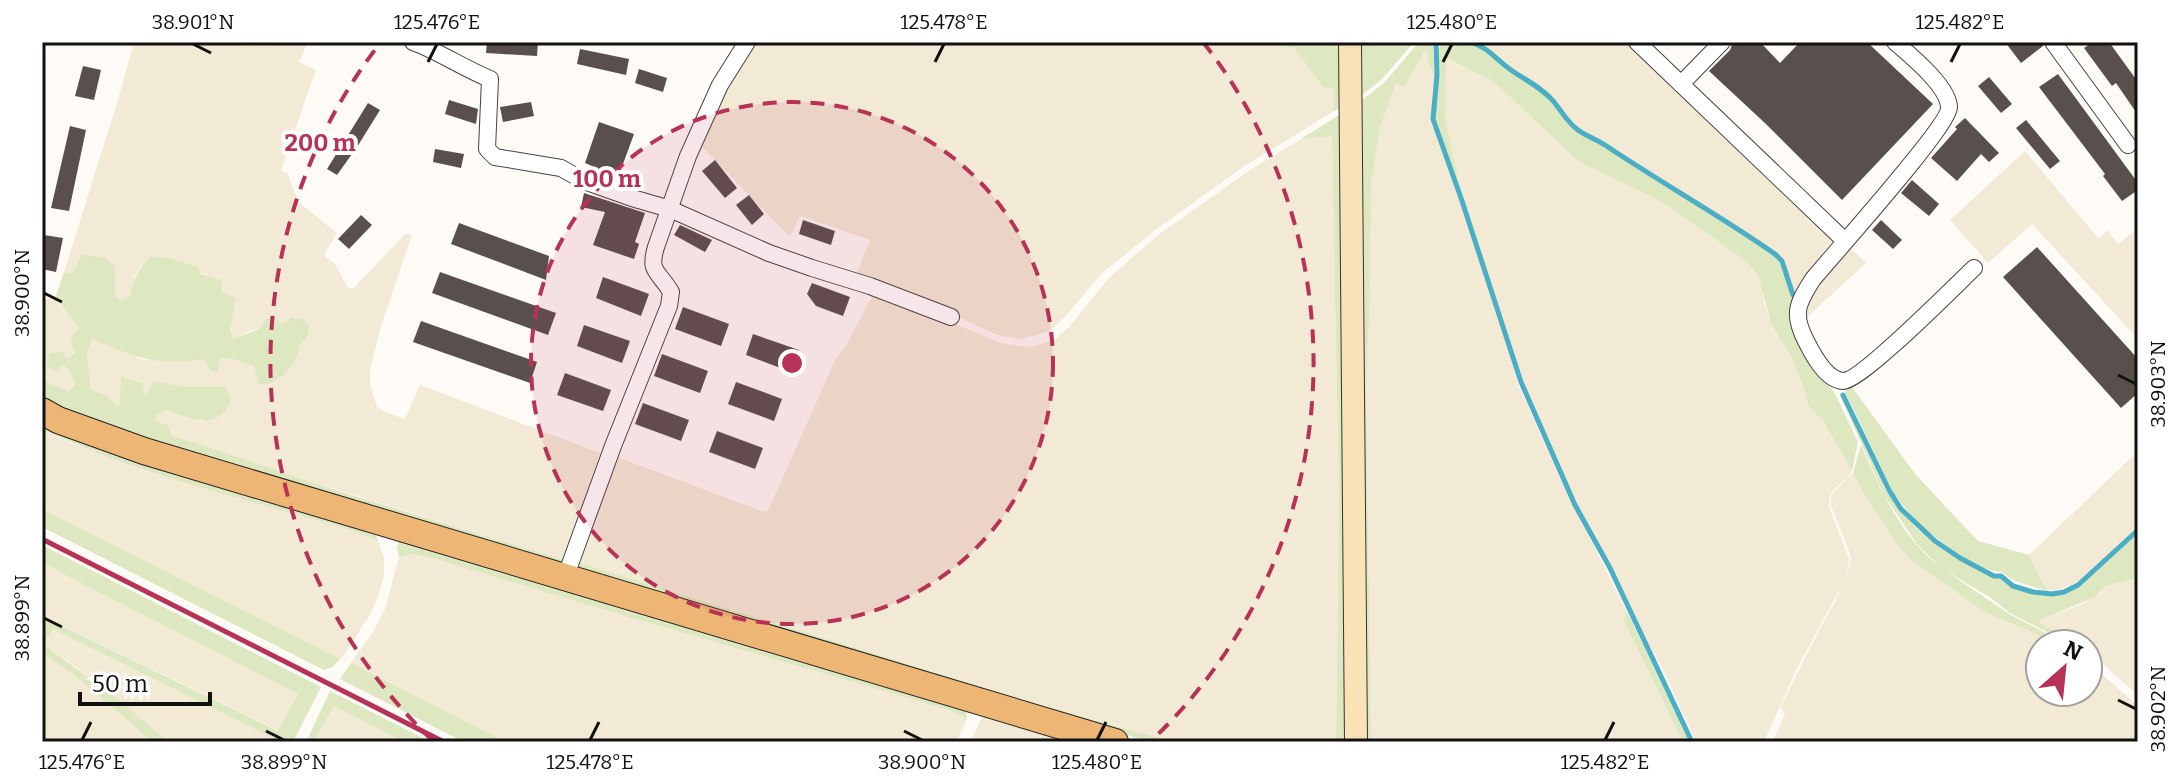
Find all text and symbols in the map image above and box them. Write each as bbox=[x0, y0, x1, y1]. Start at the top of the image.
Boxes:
text: 38.901°N bbox=[152, 10, 235, 34]
text: 125.476°E bbox=[394, 10, 480, 34]
text: 125.478°E bbox=[900, 10, 988, 34]
text: 125.480°E bbox=[1407, 10, 1497, 34]
text: 125.482°E bbox=[1916, 10, 2004, 34]
text: 200 m bbox=[284, 129, 356, 157]
text: 100 m bbox=[573, 165, 641, 193]
text: 38.900°N bbox=[10, 249, 34, 337]
text: 38.903°N bbox=[2146, 340, 2170, 428]
centre of rings bbox=[778, 349, 806, 377]
text: 38.899°N bbox=[10, 575, 34, 661]
north arrow bbox=[2024, 628, 2104, 708]
text: N bbox=[2059, 635, 2087, 667]
scale bar bbox=[80, 656, 210, 706]
text: 38.902°N bbox=[2146, 666, 2170, 752]
text: 50 m bbox=[92, 670, 148, 698]
text: 125.476°E bbox=[39, 750, 125, 774]
text: 38.899°N bbox=[241, 750, 327, 774]
text: 125.478°E bbox=[546, 750, 634, 774]
text: 38.900°N bbox=[878, 750, 966, 774]
text: 125.480°E bbox=[1052, 750, 1142, 774]
text: 125.482°E bbox=[1561, 750, 1649, 774]

